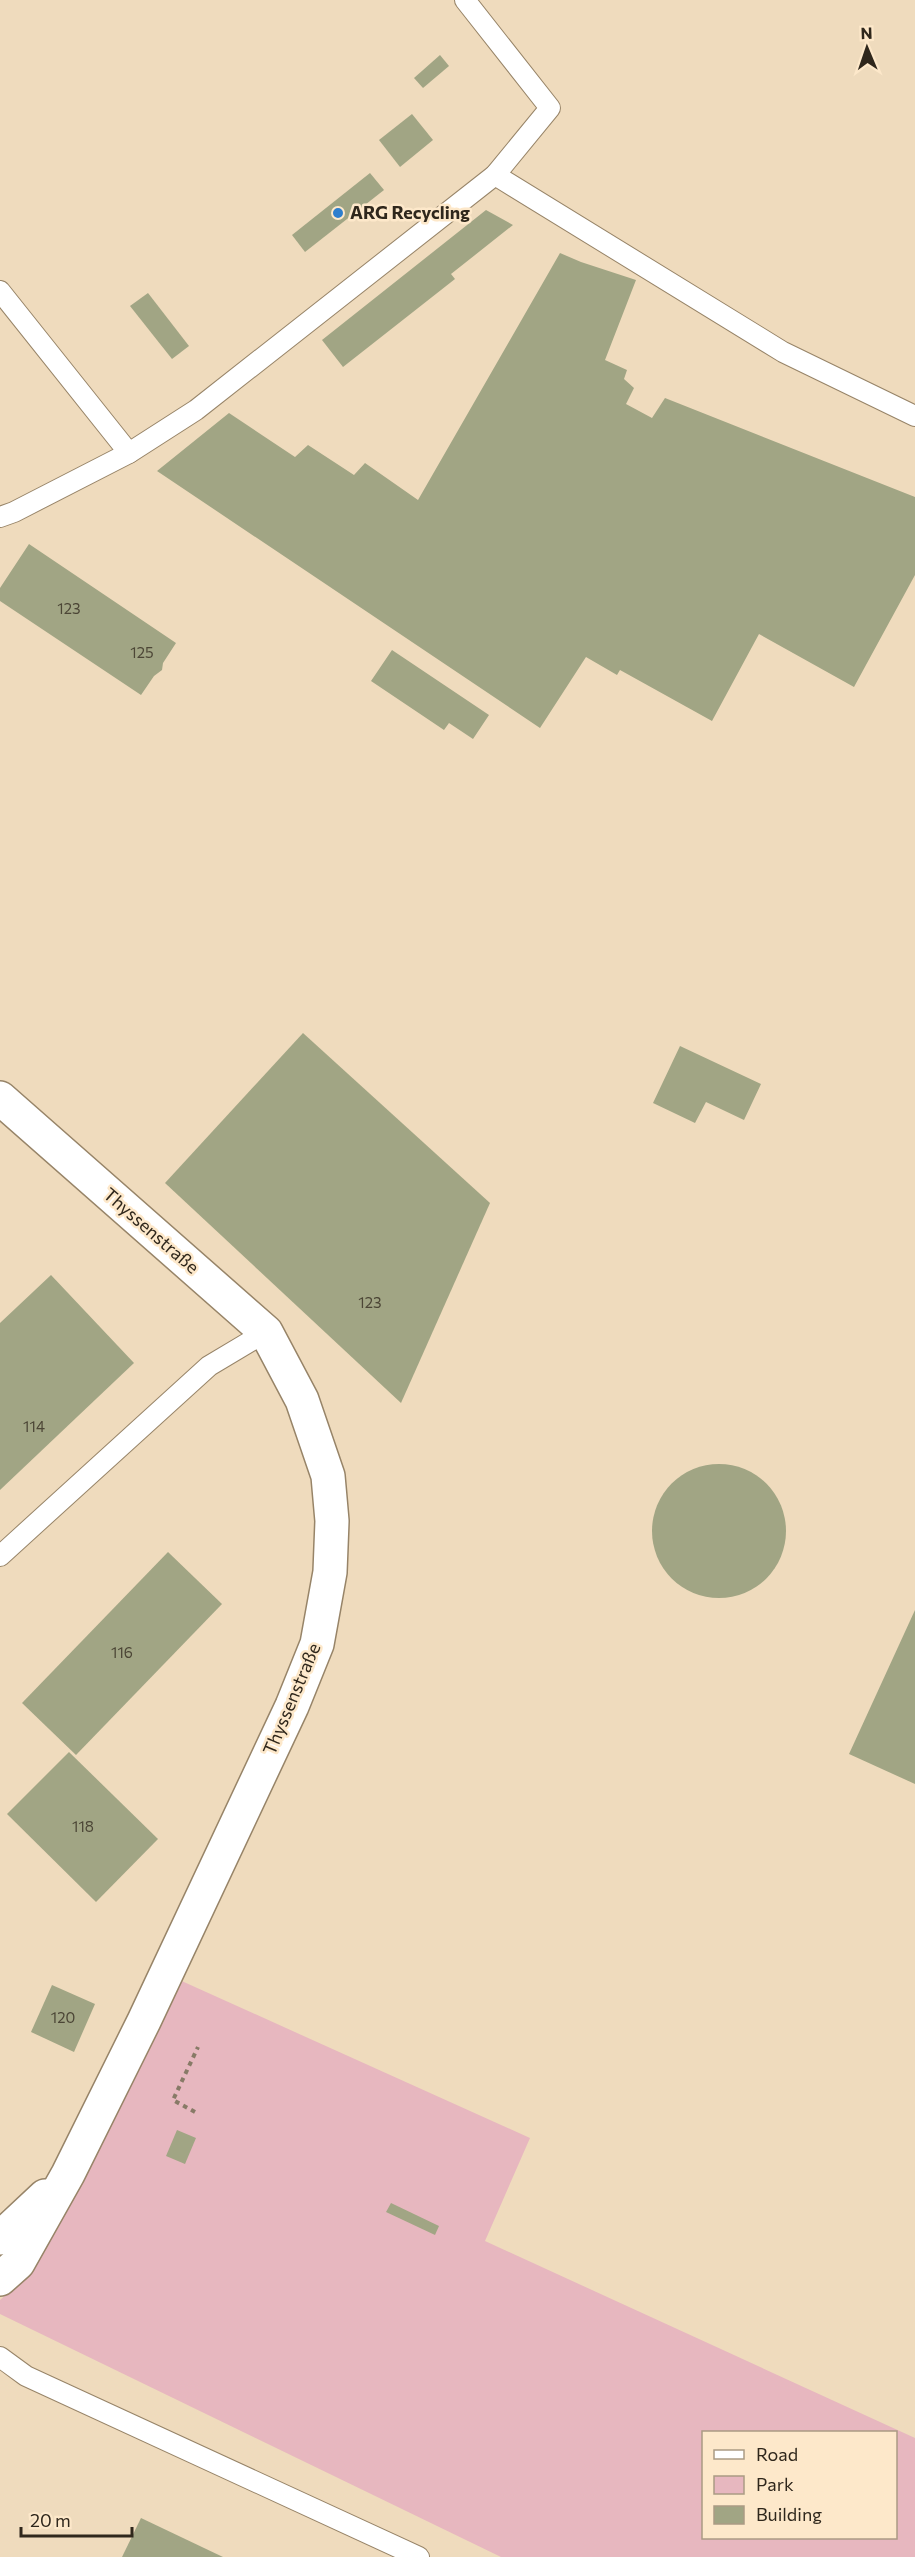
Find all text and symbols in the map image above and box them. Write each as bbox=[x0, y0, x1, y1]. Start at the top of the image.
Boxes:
north arrow bbox=[837, 18, 897, 78]
text: N bbox=[860, 23, 873, 42]
place label: ARG Recycling bbox=[350, 201, 470, 223]
marker: ARG Recycling bbox=[331, 206, 345, 220]
house number: 123 bbox=[57, 599, 81, 617]
house number: 125 bbox=[130, 643, 154, 661]
street label: Thyssenstraße bbox=[99, 1183, 204, 1278]
house number: 123 bbox=[358, 1293, 382, 1311]
house number: 114 bbox=[23, 1417, 45, 1435]
street label: Thyssenstraße bbox=[258, 1639, 325, 1758]
house number: 116 bbox=[111, 1643, 133, 1661]
house number: 118 bbox=[72, 1817, 94, 1835]
house number: 120 bbox=[51, 2008, 75, 2026]
legend bbox=[702, 2431, 897, 2539]
text: Road bbox=[756, 2443, 798, 2465]
text: Park bbox=[756, 2473, 794, 2495]
scale bar bbox=[21, 2500, 132, 2538]
text: Building bbox=[756, 2503, 822, 2525]
text: 20 m bbox=[30, 2509, 71, 2531]

